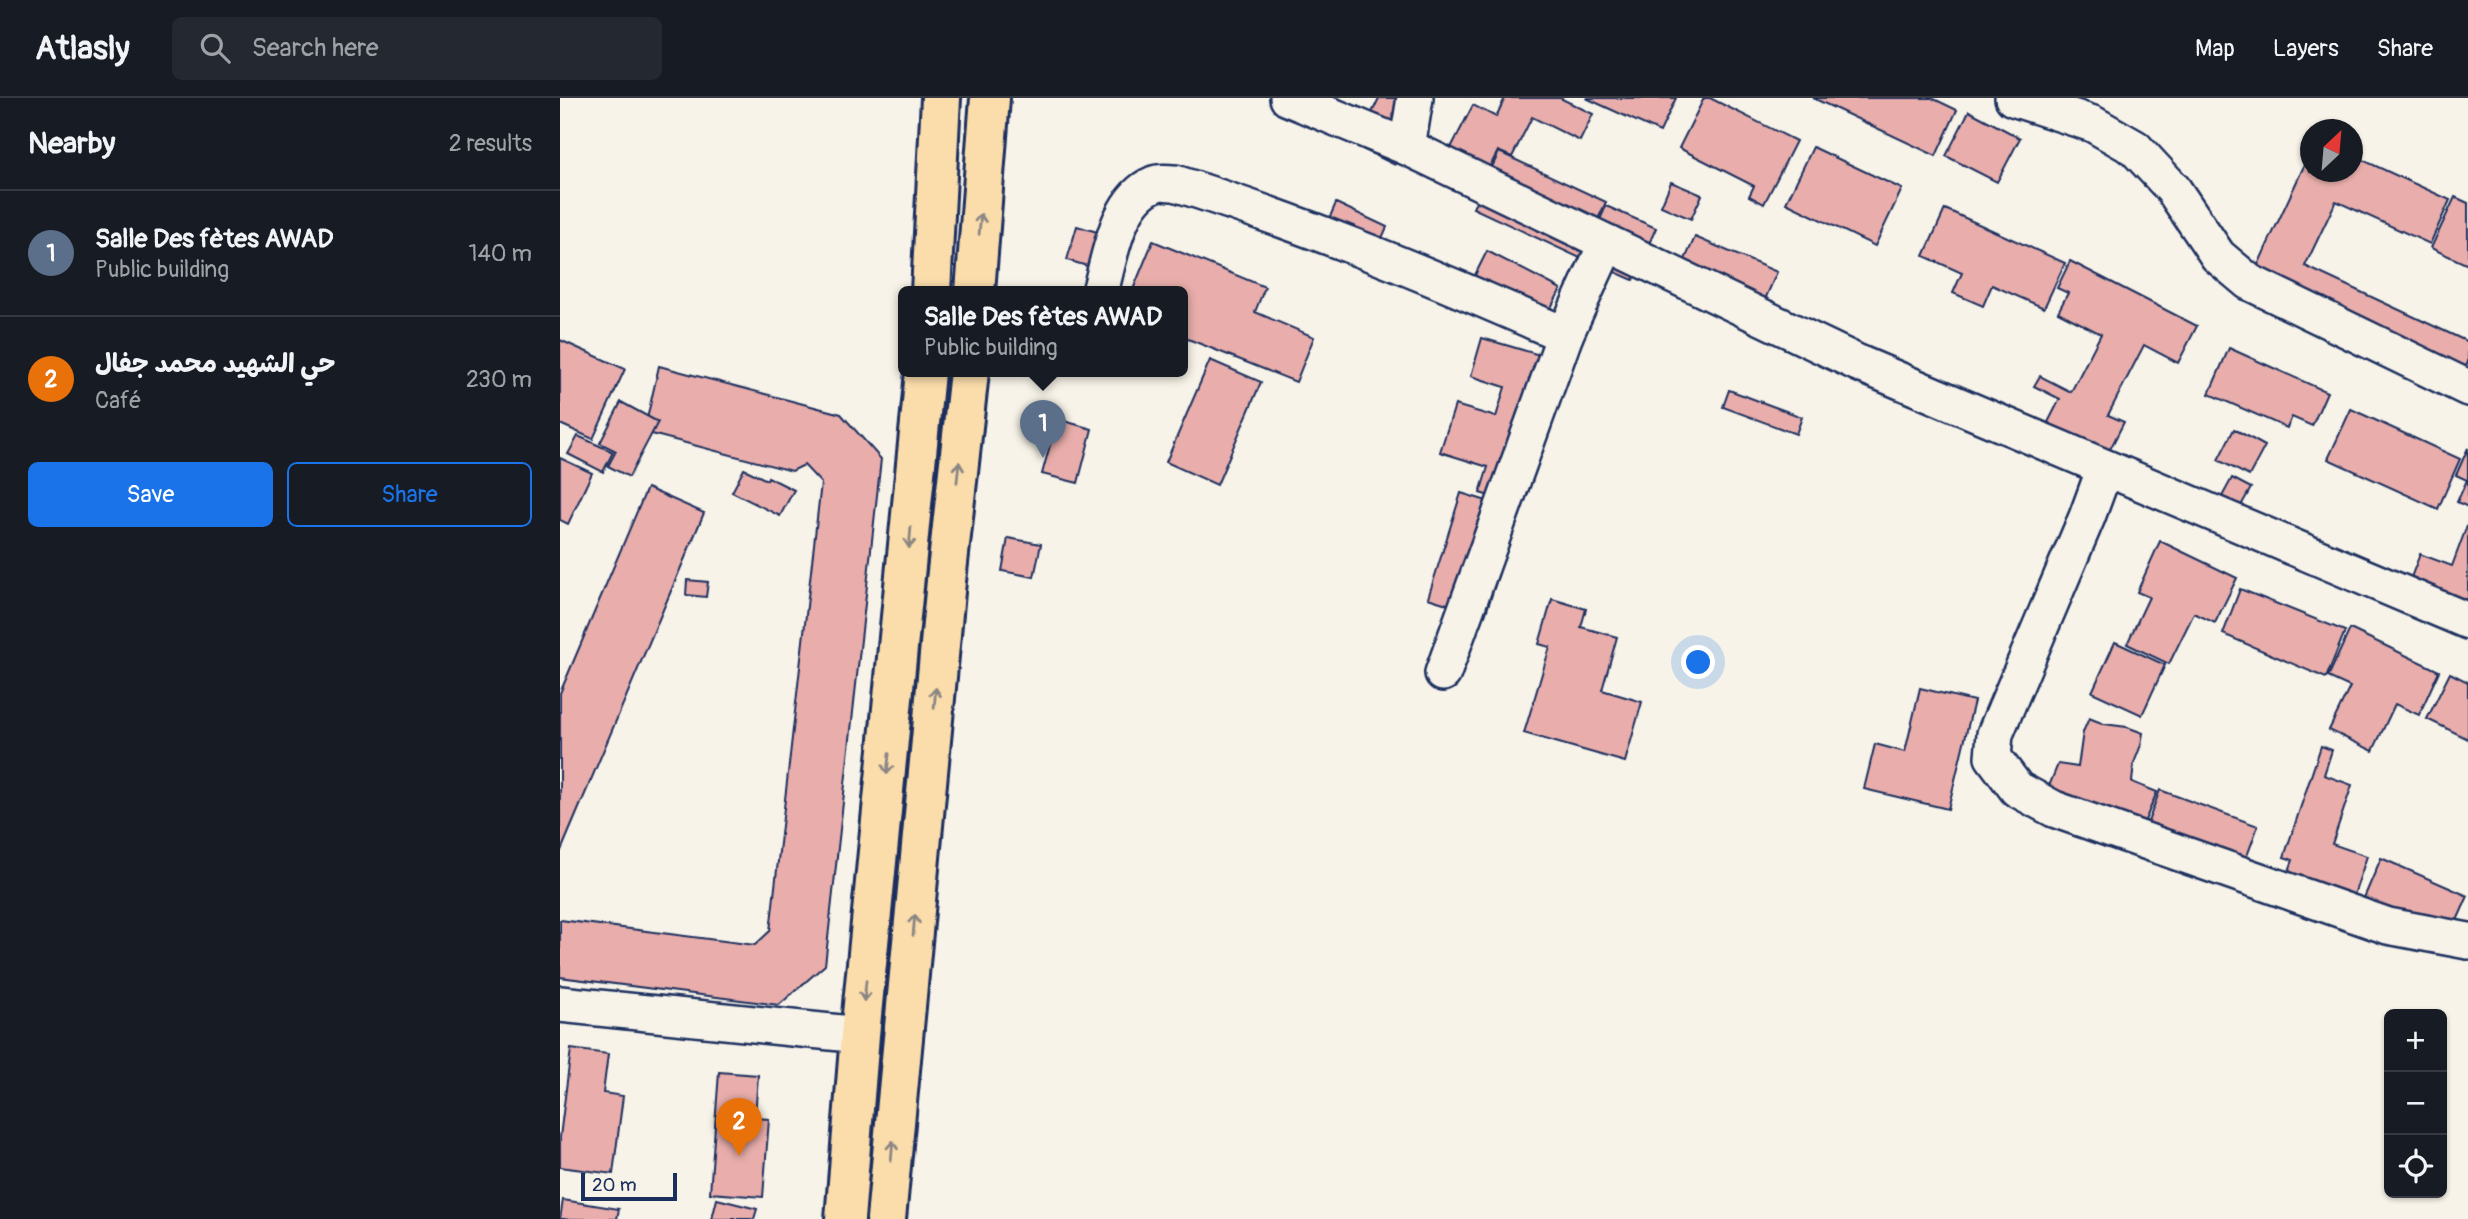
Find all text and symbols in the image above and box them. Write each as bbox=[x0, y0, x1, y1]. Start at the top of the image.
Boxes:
search box bbox=[172, 17, 662, 80]
text: Atlasly bbox=[35, 28, 130, 69]
icon: search bbox=[196, 29, 234, 67]
text: Search here bbox=[252, 32, 379, 64]
text: Map bbox=[2195, 34, 2235, 63]
text: Layers bbox=[2273, 34, 2339, 63]
text: Share bbox=[2377, 34, 2433, 63]
north arrow bbox=[2300, 119, 2363, 182]
text: Nearby bbox=[28, 125, 115, 162]
text: 2 results bbox=[449, 129, 532, 158]
one-way arrow bbox=[974, 213, 987, 235]
text: Salle Des fètes AWAD bbox=[95, 223, 334, 255]
text: 1 bbox=[47, 239, 56, 268]
text: 140 m bbox=[469, 239, 532, 268]
text: Public building bbox=[95, 255, 229, 284]
popup bbox=[898, 286, 1188, 377]
text: Salle Des fètes AWAD bbox=[924, 301, 1162, 333]
text: Public building bbox=[924, 333, 1058, 362]
text: حي الشهيد محمد جفال bbox=[95, 348, 335, 380]
text: 2 bbox=[45, 365, 57, 394]
text: 230 m bbox=[466, 365, 532, 394]
text: Café bbox=[95, 386, 141, 415]
pin: 1 bbox=[1020, 400, 1066, 458]
one-way arrow bbox=[952, 461, 965, 484]
button: Save bbox=[28, 462, 273, 527]
button: Share bbox=[287, 462, 532, 527]
one-way arrow bbox=[903, 526, 916, 549]
your location bbox=[1681, 645, 1715, 679]
one-way arrow bbox=[929, 687, 942, 710]
one-way arrow bbox=[881, 752, 894, 775]
one-way arrow bbox=[907, 914, 920, 936]
one-way arrow bbox=[858, 979, 871, 1001]
map controls bbox=[2384, 1009, 2447, 1198]
button: + bbox=[2384, 1009, 2447, 1072]
button: − bbox=[2384, 1072, 2447, 1135]
pin: 2 bbox=[716, 1098, 762, 1156]
button: locate bbox=[2384, 1135, 2447, 1198]
one-way arrow bbox=[886, 1140, 899, 1163]
scale bar bbox=[581, 1170, 677, 1202]
text: 20 m bbox=[592, 1173, 637, 1197]

